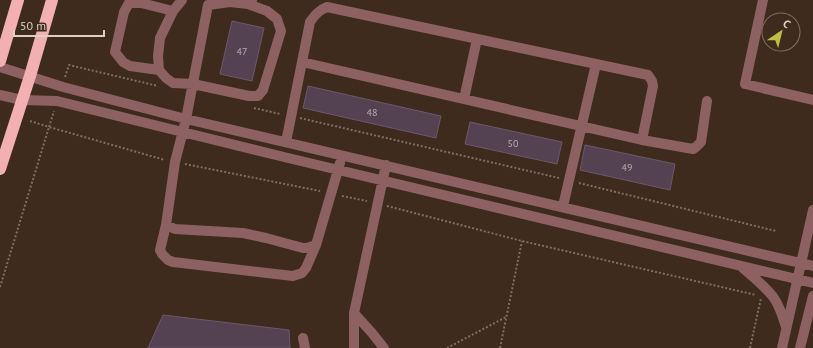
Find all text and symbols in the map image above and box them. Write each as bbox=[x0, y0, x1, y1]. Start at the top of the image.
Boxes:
scale bar bbox=[14, 12, 104, 38]
north arrow bbox=[761, 12, 801, 52]
text: С bbox=[780, 16, 793, 31]
text: 50 m bbox=[20, 18, 46, 33]
house number: 47 bbox=[237, 45, 247, 58]
house number: 48 bbox=[367, 106, 377, 119]
house number: 50 bbox=[508, 137, 519, 150]
house number: 49 bbox=[622, 161, 632, 174]

